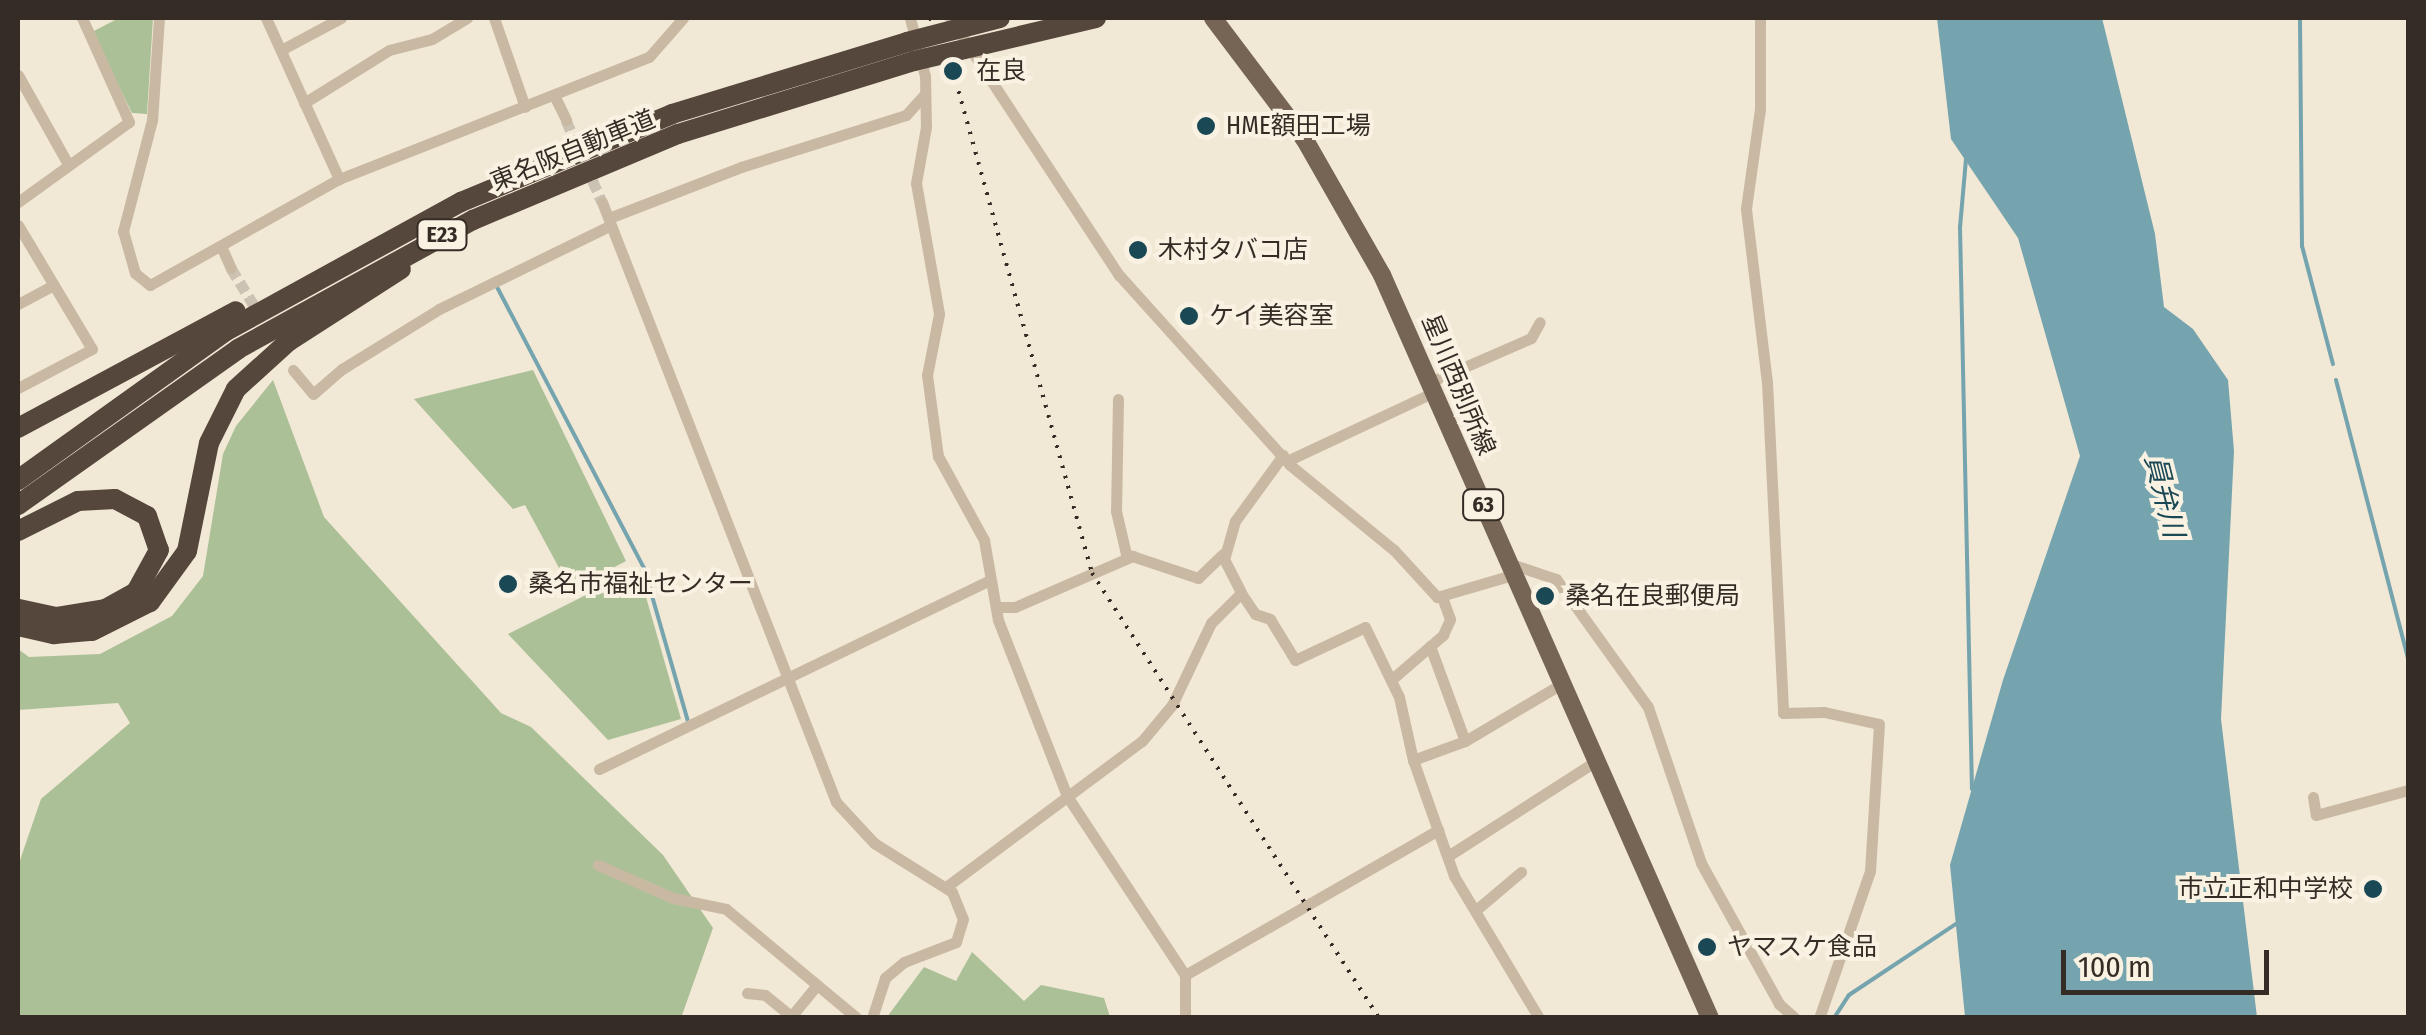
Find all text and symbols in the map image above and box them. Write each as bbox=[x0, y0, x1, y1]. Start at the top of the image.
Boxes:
place label: 在良 bbox=[976, 56, 1026, 86]
marker: 在良 bbox=[940, 58, 966, 84]
street label: 東名阪自動車道 bbox=[486, 104, 660, 198]
place label: HME額田工場 bbox=[1226, 111, 1371, 141]
marker: HME額田工場 bbox=[1195, 115, 1217, 137]
road number: E23 bbox=[414, 218, 470, 252]
place label: 木村タバコ店 bbox=[1158, 235, 1308, 265]
marker: 木村タバコ店 bbox=[1127, 239, 1149, 261]
place label: ケイ美容室 bbox=[1209, 301, 1334, 331]
marker: ケイ美容室 bbox=[1178, 305, 1200, 327]
street label: 星川西別所線 bbox=[1415, 310, 1501, 460]
water label: 員弁川 bbox=[2138, 451, 2190, 541]
road number: 63 bbox=[1460, 488, 1506, 522]
place label: 桑名市福祉センター bbox=[528, 569, 753, 599]
marker: 桑名市福祉センター bbox=[497, 573, 519, 595]
place label: 桑名在良郵便局 bbox=[1565, 581, 1740, 611]
marker: 桑名在良郵便局 bbox=[1534, 585, 1556, 607]
place label: 市立正和中学校 bbox=[2178, 874, 2353, 904]
marker: 市立正和中学校 bbox=[2362, 878, 2384, 900]
scale bar bbox=[2066, 930, 2274, 992]
place label: ヤマスケ食品 bbox=[1727, 932, 1877, 962]
marker: ヤマスケ食品 bbox=[1696, 936, 1718, 958]
text: 100 m bbox=[2078, 949, 2151, 985]

